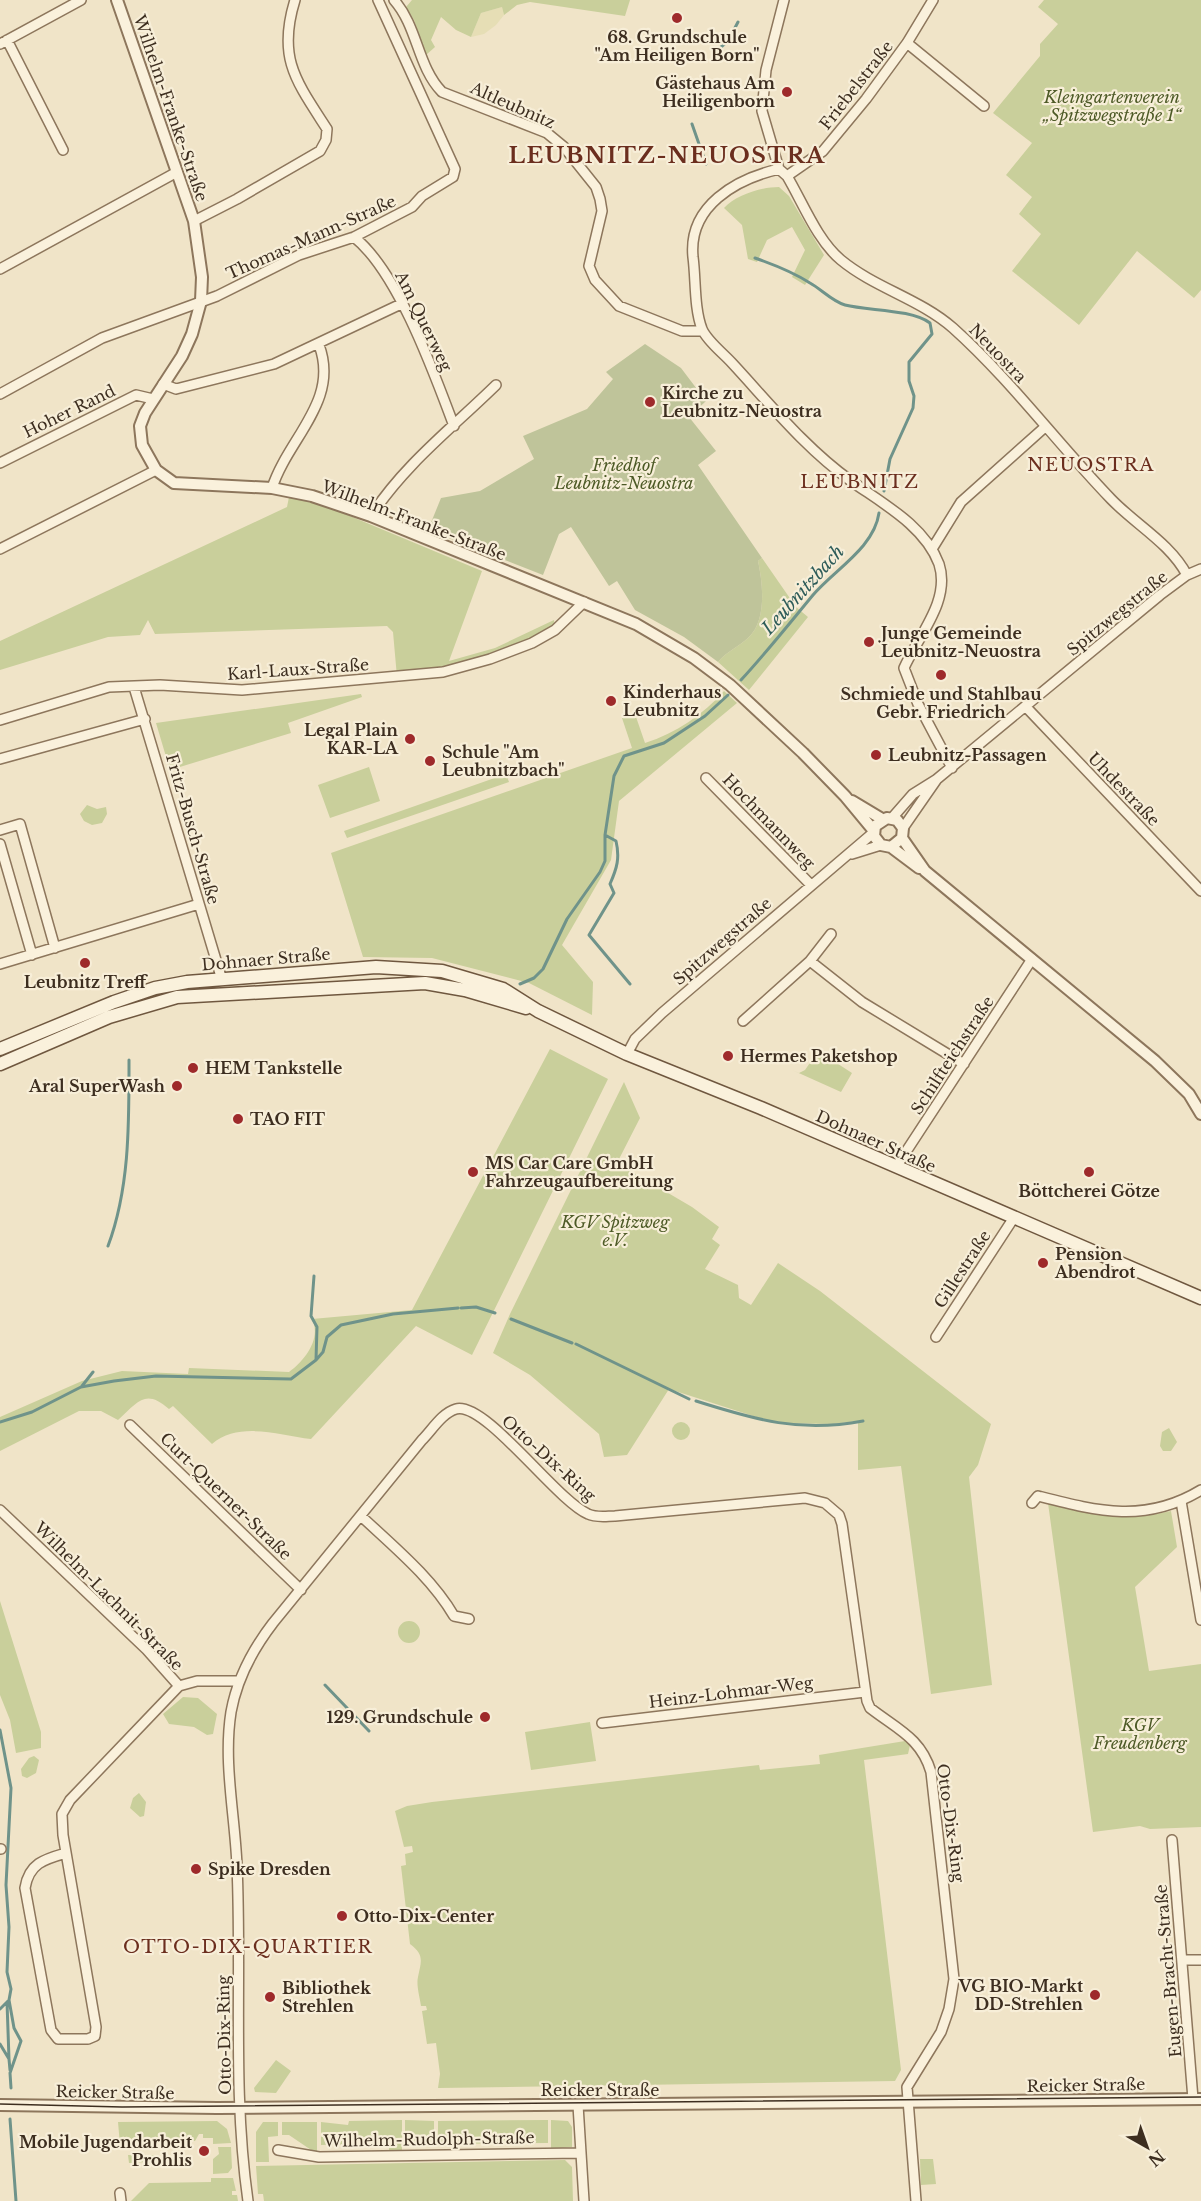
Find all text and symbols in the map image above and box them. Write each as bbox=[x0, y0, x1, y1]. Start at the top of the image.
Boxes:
street label: Wilhelm-Franke-Straße bbox=[129, 11, 212, 204]
marker: 68. Grundschule "Am Heiligen Born" bbox=[670, 11, 684, 25]
place label: 68. Grundschule "Am Heiligen Born" bbox=[594, 27, 760, 65]
street label: Friebelstraße bbox=[815, 36, 897, 134]
place label: Gästehaus Am Heiligenborn bbox=[655, 73, 775, 111]
street label: Altleubnitz bbox=[467, 77, 559, 133]
marker: Gästehaus Am Heiligenborn bbox=[780, 85, 794, 99]
park label: Kleingartenverein „Spitzwegstraße 1“ bbox=[1042, 87, 1183, 125]
district label: LEUBNITZ-NEUOSTRA bbox=[508, 142, 826, 169]
street label: Thomas-Mann-Straße bbox=[223, 191, 399, 283]
street label: Am Querweg bbox=[391, 267, 457, 375]
street label: Neuostra bbox=[965, 319, 1031, 387]
street label: Hoher Rand bbox=[20, 380, 119, 442]
place label: Kirche zu Leubnitz-Neuostra bbox=[662, 383, 822, 421]
marker: Kirche zu Leubnitz-Neuostra bbox=[643, 395, 657, 409]
district label: NEUOSTRA bbox=[1027, 454, 1155, 476]
park label: Friedhof Leubnitz-Neuostra bbox=[553, 455, 694, 493]
district label: LEUBNITZ bbox=[800, 471, 920, 493]
street label: Wilhelm-Franke-Straße bbox=[318, 475, 509, 564]
water label: Leubnitzbach bbox=[756, 541, 849, 640]
street label: Spitzwegstraße bbox=[1063, 566, 1171, 660]
place label: Junge Gemeinde Leubnitz-Neuostra bbox=[878, 623, 1041, 661]
marker: Junge Gemeinde Leubnitz-Neuostra bbox=[862, 635, 876, 649]
street label: Karl-Laux-Straße bbox=[226, 654, 370, 684]
marker: Schmiede und Stahlbau Gebr. Friedrich bbox=[934, 668, 948, 682]
place label: Kinderhaus Leubnitz bbox=[623, 682, 721, 720]
place label: Schmiede und Stahlbau Gebr. Friedrich bbox=[840, 684, 1042, 722]
marker: Kinderhaus Leubnitz bbox=[604, 694, 618, 708]
place label: Legal Plain KAR-LA bbox=[304, 720, 399, 758]
marker: Legal Plain KAR-LA bbox=[403, 732, 417, 746]
place label: Schule "Am Leubnitzbach" bbox=[442, 742, 564, 780]
place label: Leubnitz-Passagen bbox=[888, 745, 1047, 765]
marker: Leubnitz-Passagen bbox=[869, 748, 883, 762]
street label: Uhdestraße bbox=[1084, 748, 1164, 830]
street label: Fritz-Busch-Straße bbox=[162, 751, 224, 907]
marker: Schule "Am Leubnitzbach" bbox=[423, 754, 437, 768]
street label: Hochmannweg bbox=[719, 769, 820, 873]
street label: Spitzwegstraße bbox=[669, 893, 775, 989]
street label: Dohnaer Straße bbox=[201, 943, 331, 975]
marker: Leubnitz Treff bbox=[78, 956, 92, 970]
place label: Leubnitz Treff bbox=[24, 972, 149, 992]
street label: Schilfteichstraße bbox=[906, 992, 998, 1118]
place label: Hermes Paketshop bbox=[740, 1046, 898, 1066]
marker: Hermes Paketshop bbox=[721, 1049, 735, 1063]
place label: HEM Tankstelle bbox=[205, 1058, 342, 1078]
marker: HEM Tankstelle bbox=[186, 1061, 200, 1075]
place label: Aral SuperWash bbox=[28, 1076, 166, 1096]
marker: Aral SuperWash bbox=[170, 1079, 184, 1093]
street label: Dohnaer Straße bbox=[813, 1106, 939, 1176]
place label: TAO FIT bbox=[250, 1109, 326, 1129]
marker: TAO FIT bbox=[231, 1112, 245, 1126]
place label: MS Car Care GmbH Fahrzeugaufbereitung bbox=[485, 1153, 675, 1191]
marker: MS Car Care GmbH Fahrzeugaufbereitung bbox=[466, 1165, 480, 1179]
marker: Böttcherei Götze bbox=[1082, 1165, 1096, 1179]
place label: Böttcherei Götze bbox=[1018, 1181, 1160, 1201]
park label: KGV Spitzweg e.V. bbox=[560, 1212, 670, 1250]
street label: Gillestraße bbox=[929, 1226, 995, 1312]
place label: Pension Abendrot bbox=[1054, 1244, 1136, 1282]
marker: Pension Abendrot bbox=[1036, 1256, 1050, 1270]
street label: Otto-Dix-Ring bbox=[498, 1411, 600, 1506]
street label: Curt-Querner-Straße bbox=[156, 1428, 296, 1564]
street label: Wilhelm-Lachnit-Straße bbox=[30, 1517, 187, 1674]
street label: Heinz-Lohmar-Weg bbox=[648, 1672, 815, 1712]
place label: 129. Grundschule bbox=[326, 1707, 473, 1727]
marker: 129. Grundschule bbox=[478, 1710, 492, 1724]
park label: KGV Freudenberg bbox=[1092, 1715, 1188, 1753]
street label: Otto-Dix-Ring bbox=[933, 1762, 969, 1884]
place label: Spike Dresden bbox=[208, 1859, 331, 1879]
marker: Spike Dresden bbox=[189, 1862, 203, 1876]
street label: Eugen-Bracht-Straße bbox=[1150, 1883, 1186, 2059]
place label: Otto-Dix-Center bbox=[354, 1906, 494, 1926]
marker: Otto-Dix-Center bbox=[335, 1909, 349, 1923]
district label: OTTO-DIX-QUARTIER bbox=[123, 1936, 373, 1958]
street label: Otto-Dix-Ring bbox=[213, 1975, 235, 2095]
place label: VG BIO-Markt DD-Strehlen bbox=[958, 1976, 1084, 2014]
place label: Bibliothek Strehlen bbox=[282, 1978, 371, 2016]
marker: VG BIO-Markt DD-Strehlen bbox=[1088, 1988, 1102, 2002]
marker: Bibliothek Strehlen bbox=[263, 1990, 277, 2004]
street label: Reicker Straße bbox=[1026, 2074, 1146, 2096]
street label: Reicker Straße bbox=[541, 2080, 659, 2100]
street label: Reicker Straße bbox=[55, 2081, 175, 2103]
north arrow bbox=[1117, 2117, 1177, 2177]
street label: Wilhelm-Rudolph-Straße bbox=[322, 2127, 535, 2151]
place label: Mobile Jugendarbeit Prohlis bbox=[19, 2132, 193, 2170]
marker: Mobile Jugendarbeit Prohlis bbox=[197, 2144, 211, 2158]
text: N bbox=[1144, 2146, 1169, 2171]

